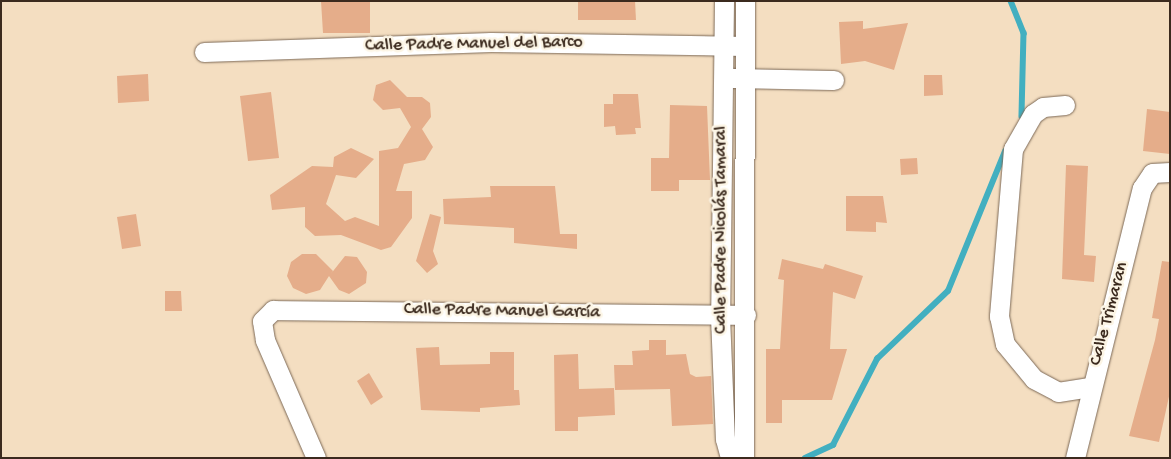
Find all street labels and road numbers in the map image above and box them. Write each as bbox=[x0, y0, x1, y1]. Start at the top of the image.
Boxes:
street label: Calle Padre Manuel del Barco bbox=[365, 32, 583, 58]
street label: Calle Padre Nicolás Tamaral bbox=[711, 126, 733, 334]
street label: Calle Trimaran bbox=[1086, 260, 1134, 368]
street label: Calle Padre Manuel García bbox=[404, 299, 600, 325]

